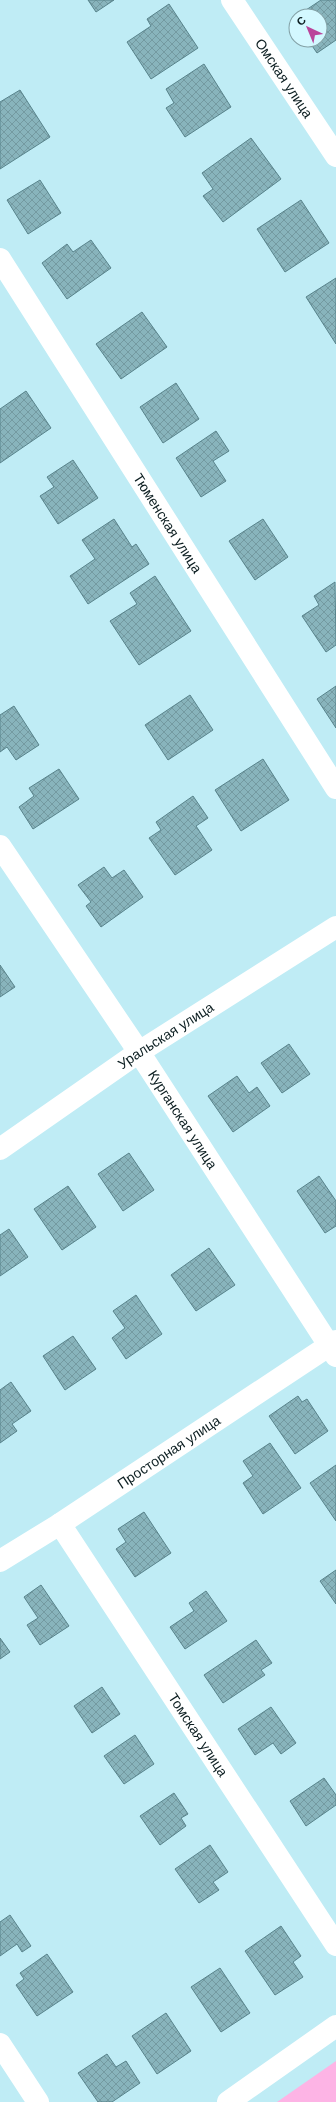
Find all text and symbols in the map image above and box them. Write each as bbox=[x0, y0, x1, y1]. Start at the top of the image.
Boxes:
north arrow bbox=[288, 8, 328, 48]
text: С bbox=[294, 14, 308, 28]
street label: Омская улица bbox=[252, 36, 316, 121]
street label: Тюменская улица bbox=[130, 471, 205, 576]
street label: Уральская улица bbox=[115, 999, 217, 1072]
street label: Курганская улица bbox=[145, 1067, 221, 1172]
street label: Просторная улица bbox=[114, 1412, 223, 1492]
street label: Томская улица bbox=[165, 1690, 231, 1780]

